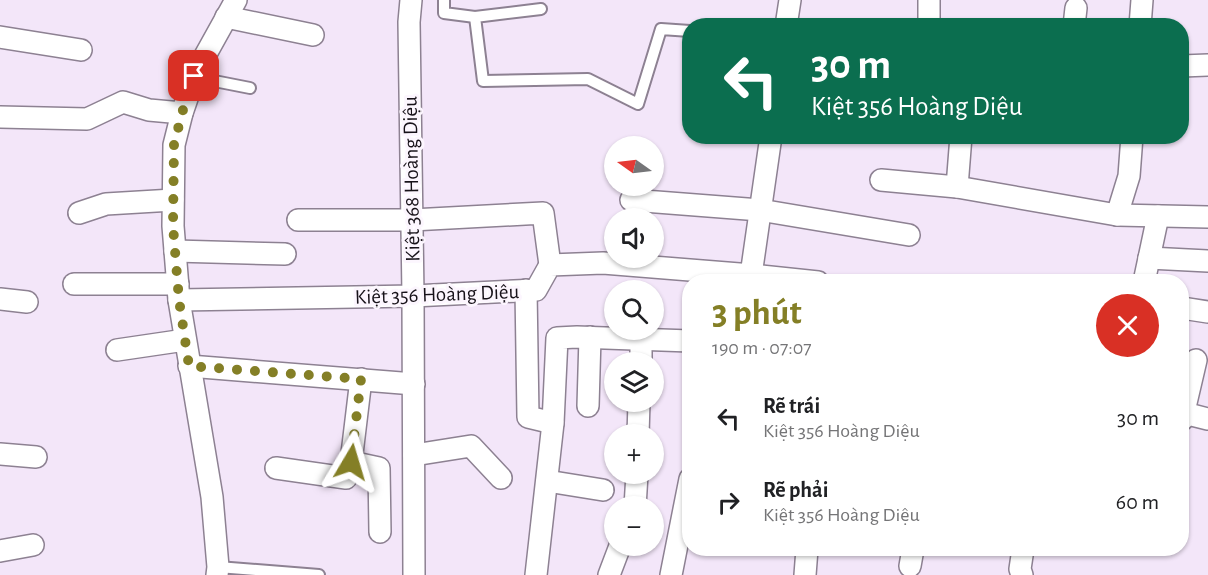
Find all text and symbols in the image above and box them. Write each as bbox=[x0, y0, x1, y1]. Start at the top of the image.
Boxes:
icon: left bbox=[712, 42, 790, 120]
text: 30 m bbox=[811, 44, 891, 86]
pin bbox=[168, 50, 219, 101]
icon: arrive bbox=[177, 59, 210, 92]
text: Kiệt 356 Hoàng Diệu bbox=[811, 93, 1023, 120]
street label: Kiệt 368 Hoàng Diệu bbox=[400, 96, 423, 262]
north arrow bbox=[604, 136, 664, 196]
map controls bbox=[604, 136, 664, 556]
button: sound bbox=[604, 208, 664, 268]
button: search bbox=[604, 280, 664, 340]
street label: Kiệt 356 Hoàng Diệu bbox=[354, 281, 520, 308]
button: close bbox=[1096, 294, 1159, 357]
text: 3 phút bbox=[712, 295, 802, 331]
text: 190 m · 07:07 bbox=[712, 338, 812, 358]
button: layers bbox=[604, 352, 664, 412]
text: Rẽ trái bbox=[763, 395, 820, 417]
icon: left bbox=[712, 402, 745, 435]
text: 30 m bbox=[1117, 407, 1159, 429]
text: Kiệt 356 Hoàng Diệu bbox=[763, 421, 920, 441]
button: + bbox=[604, 424, 664, 484]
position arrow bbox=[319, 430, 383, 494]
text: Rẽ phải bbox=[763, 479, 828, 501]
icon: right bbox=[712, 486, 745, 519]
text: 60 m bbox=[1116, 491, 1159, 513]
button: − bbox=[604, 496, 664, 556]
text: Kiệt 356 Hoàng Diệu bbox=[763, 505, 920, 525]

